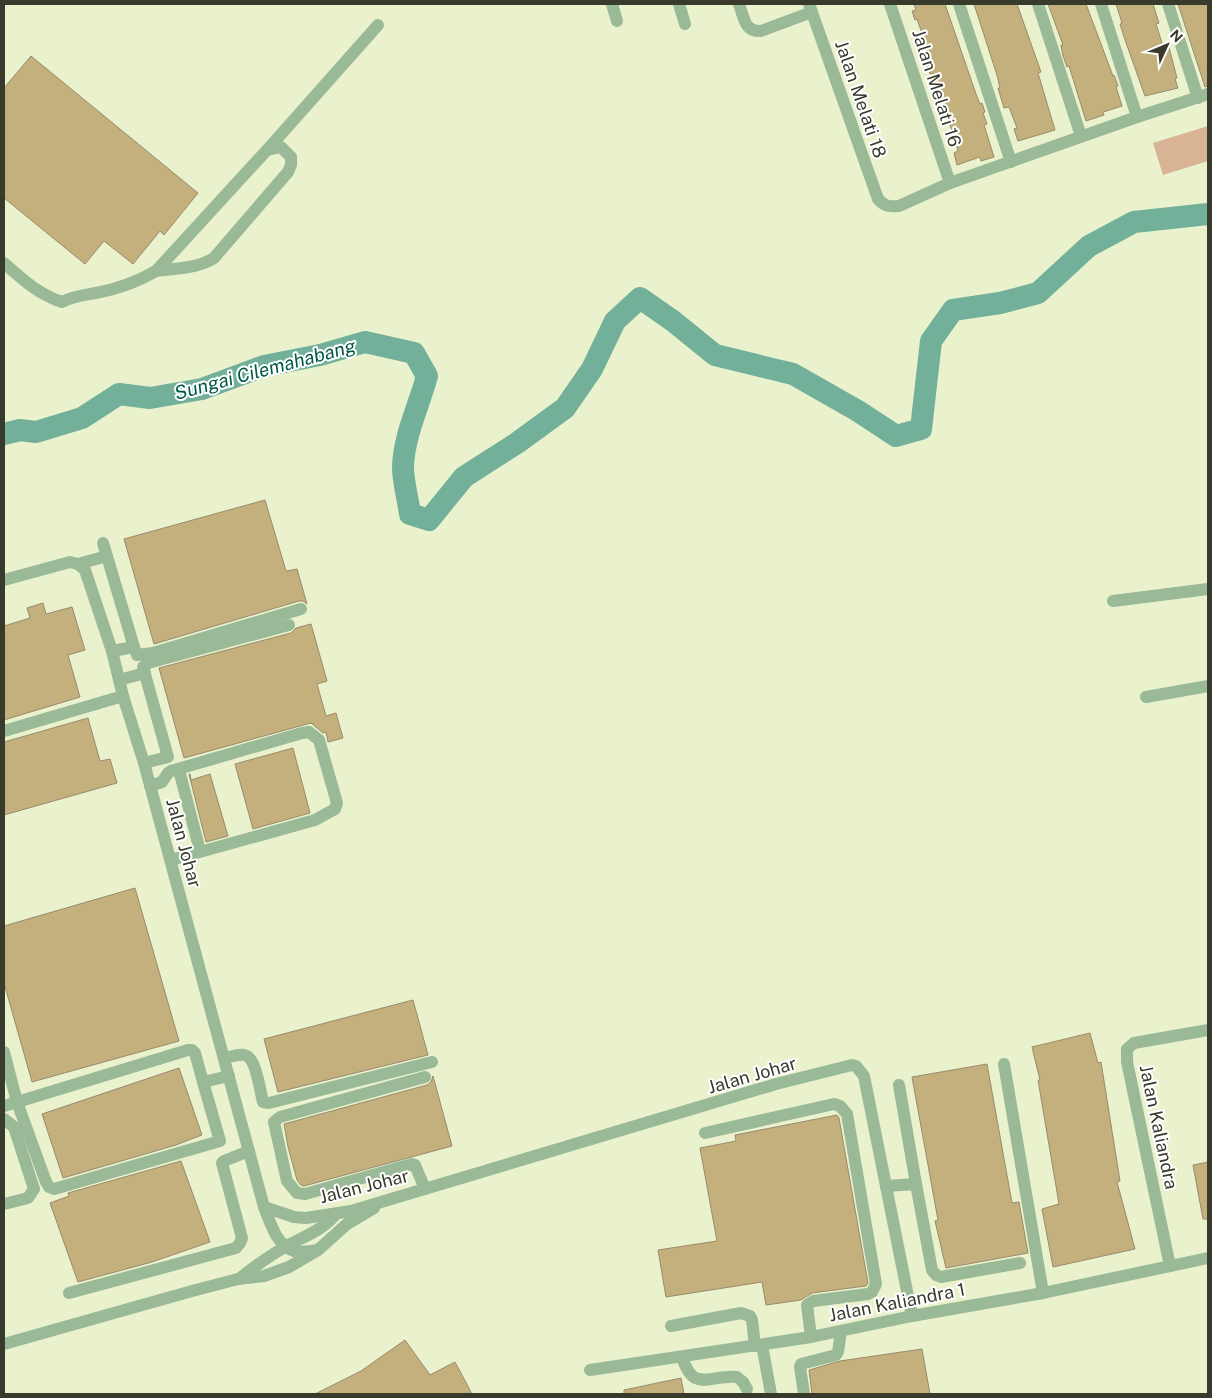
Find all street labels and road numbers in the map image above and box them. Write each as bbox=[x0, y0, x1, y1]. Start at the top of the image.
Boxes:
street label: Jalan Melati 16 bbox=[908, 27, 966, 149]
street label: Jalan Melati 18 bbox=[831, 38, 891, 160]
street label: Jalan Johar bbox=[162, 796, 206, 890]
street label: Jalan Johar bbox=[705, 1052, 799, 1098]
street label: Jalan Kaliandra bbox=[1136, 1063, 1182, 1191]
street label: Jalan Johar bbox=[317, 1165, 411, 1207]
street label: Jalan Kaliandra 1 bbox=[827, 1278, 967, 1326]

